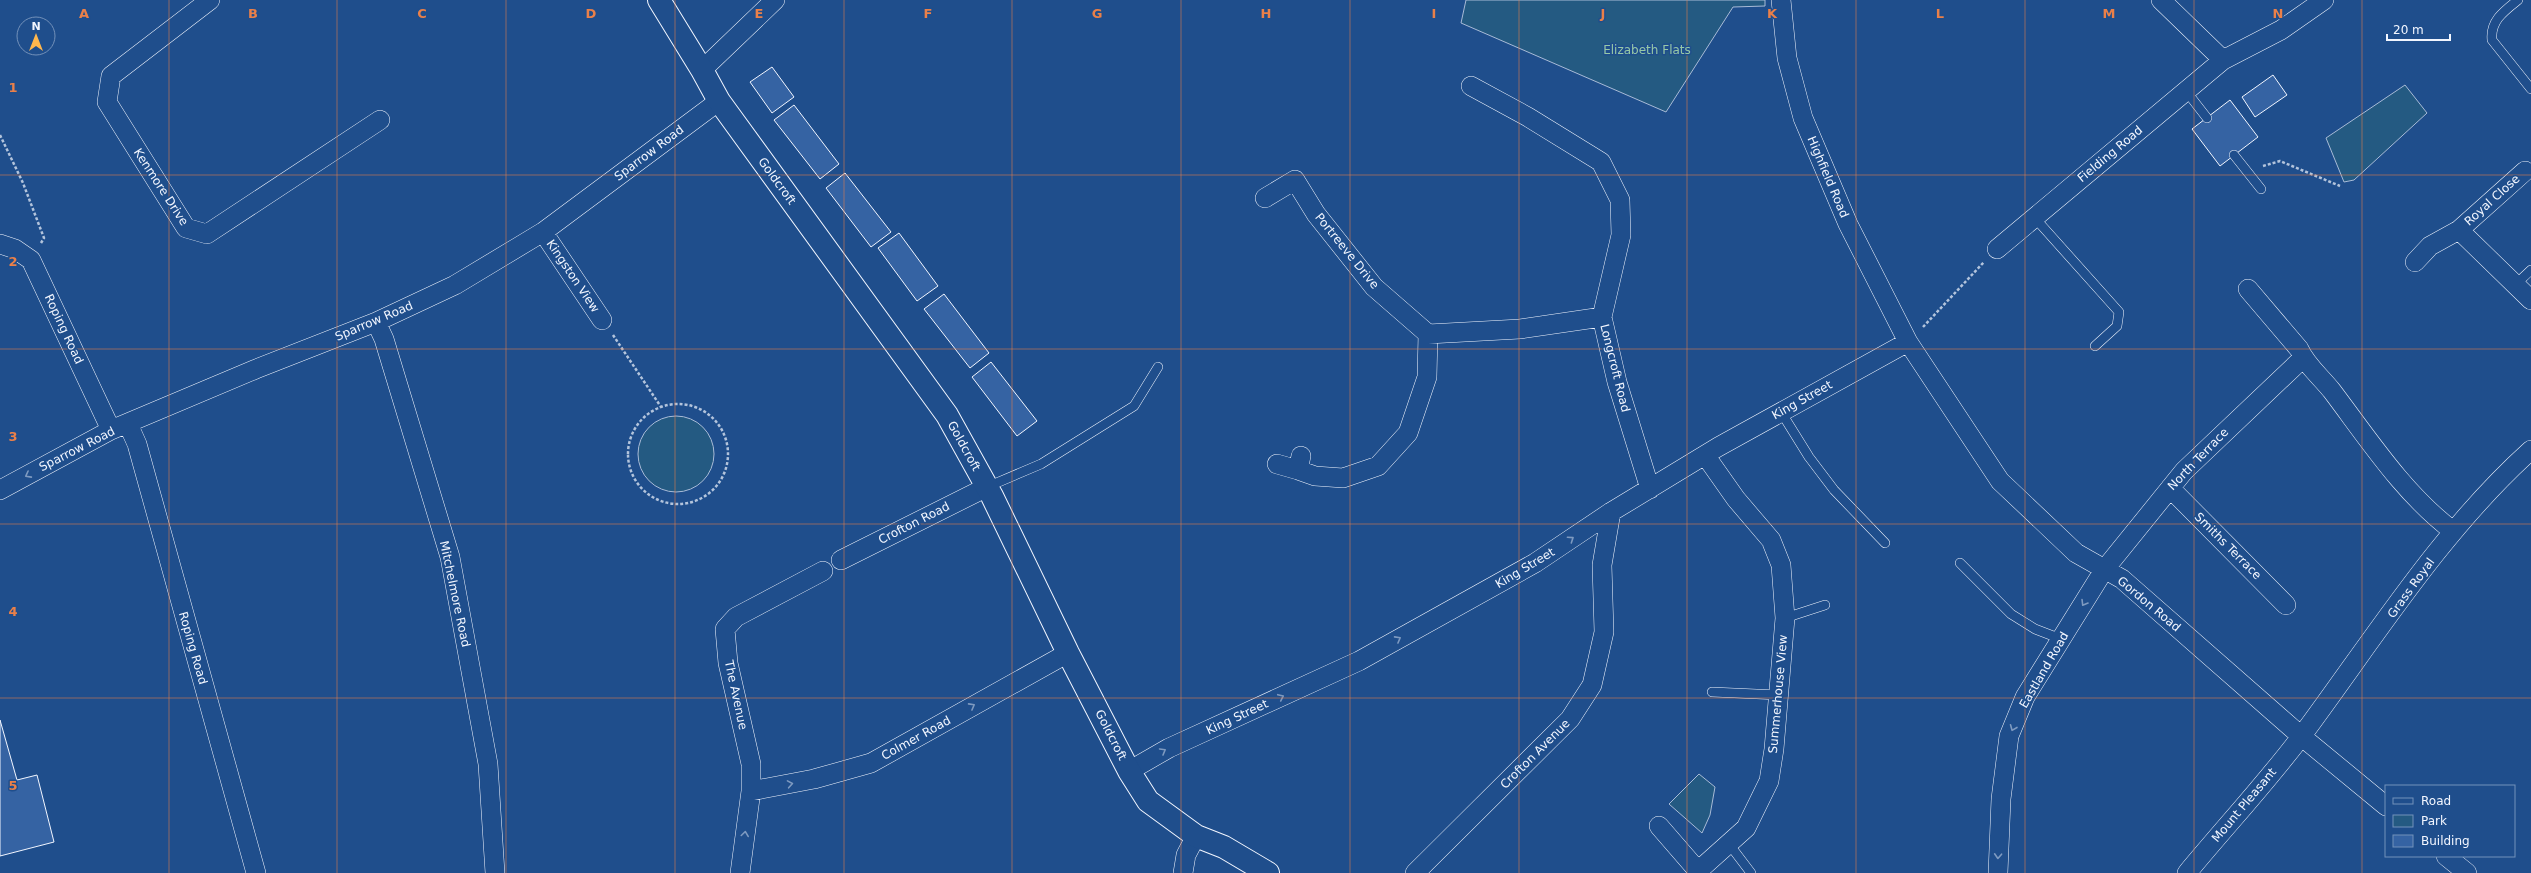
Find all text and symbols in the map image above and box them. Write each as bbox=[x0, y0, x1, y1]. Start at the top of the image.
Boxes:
text: A bbox=[79, 6, 89, 21]
text: B bbox=[248, 6, 258, 21]
text: C bbox=[417, 6, 427, 21]
text: D bbox=[586, 6, 597, 21]
text: E bbox=[755, 6, 763, 21]
text: F bbox=[924, 6, 932, 21]
text: G bbox=[1092, 6, 1102, 21]
text: H bbox=[1261, 6, 1271, 21]
text: I bbox=[1432, 6, 1436, 21]
text: J bbox=[1600, 6, 1605, 21]
text: K bbox=[1767, 6, 1778, 21]
text: L bbox=[1936, 6, 1944, 21]
text: M bbox=[2103, 6, 2115, 21]
text: N bbox=[2273, 6, 2283, 21]
north arrow bbox=[16, 16, 56, 56]
scale bar bbox=[2387, 16, 2450, 42]
text: N bbox=[31, 20, 41, 33]
text: 20 m bbox=[2393, 23, 2424, 37]
park label: Elizabeth Flats bbox=[1603, 43, 1691, 57]
text: 1 bbox=[8, 80, 18, 95]
street label: Sparrow Road bbox=[612, 122, 686, 184]
street label: Fielding Road bbox=[2075, 123, 2145, 185]
street label: Highfield Road bbox=[1804, 134, 1852, 220]
street label: Kenmore Drive bbox=[131, 146, 191, 228]
street label: Goldcroft bbox=[755, 155, 799, 208]
street label: Royal Close bbox=[2462, 172, 2522, 228]
street label: Portreeve Drive bbox=[1312, 210, 1382, 292]
street label: Kingston View bbox=[544, 237, 603, 315]
text: 2 bbox=[8, 254, 18, 269]
street label: Roping Road bbox=[42, 292, 86, 366]
street label: Sparrow Road bbox=[333, 298, 415, 344]
street label: Longcroft Road bbox=[1597, 322, 1633, 414]
street label: King Street bbox=[1769, 378, 1835, 422]
street label: Goldcroft bbox=[945, 419, 984, 474]
street label: Sparrow Road bbox=[37, 424, 117, 474]
street label: North Terrace bbox=[2165, 425, 2231, 493]
text: 3 bbox=[8, 429, 18, 444]
one-way arrow bbox=[24, 470, 32, 478]
street label: Crofton Road bbox=[876, 499, 952, 547]
street label: Smiths Terrace bbox=[2192, 510, 2264, 582]
one-way arrow bbox=[1567, 536, 1574, 544]
street label: Mitchelmore Road bbox=[437, 540, 473, 648]
street label: King Street bbox=[1493, 545, 1557, 591]
street label: Grass Royal bbox=[2385, 555, 2437, 621]
street label: Gordon Road bbox=[2115, 574, 2183, 634]
one-way arrow bbox=[2081, 599, 2088, 606]
text: 4 bbox=[8, 604, 18, 619]
street label: Roping Road bbox=[176, 610, 210, 686]
street label: Eastland Road bbox=[2017, 629, 2071, 711]
street label: Summerhouse View bbox=[1766, 634, 1790, 754]
one-way arrow bbox=[1394, 637, 1401, 644]
street label: The Avenue bbox=[722, 658, 750, 731]
one-way arrow bbox=[1277, 693, 1284, 701]
street label: King Street bbox=[1204, 696, 1270, 737]
one-way arrow bbox=[968, 704, 975, 711]
street label: Goldcroft bbox=[1092, 707, 1130, 763]
street label: Colmer Road bbox=[879, 713, 953, 763]
street label: Crofton Avenue bbox=[1497, 716, 1573, 792]
one-way arrow bbox=[2010, 723, 2018, 731]
one-way arrow bbox=[1159, 749, 1166, 756]
street label: Mount Pleasant bbox=[2209, 765, 2279, 845]
text: 5 bbox=[8, 778, 18, 793]
one-way arrow bbox=[787, 780, 793, 788]
legend bbox=[2385, 785, 2515, 857]
text: Road bbox=[2421, 794, 2451, 808]
text: Park bbox=[2421, 814, 2447, 828]
one-way arrow bbox=[740, 831, 749, 837]
text: Building bbox=[2421, 834, 2470, 848]
one-way arrow bbox=[1994, 853, 2003, 859]

